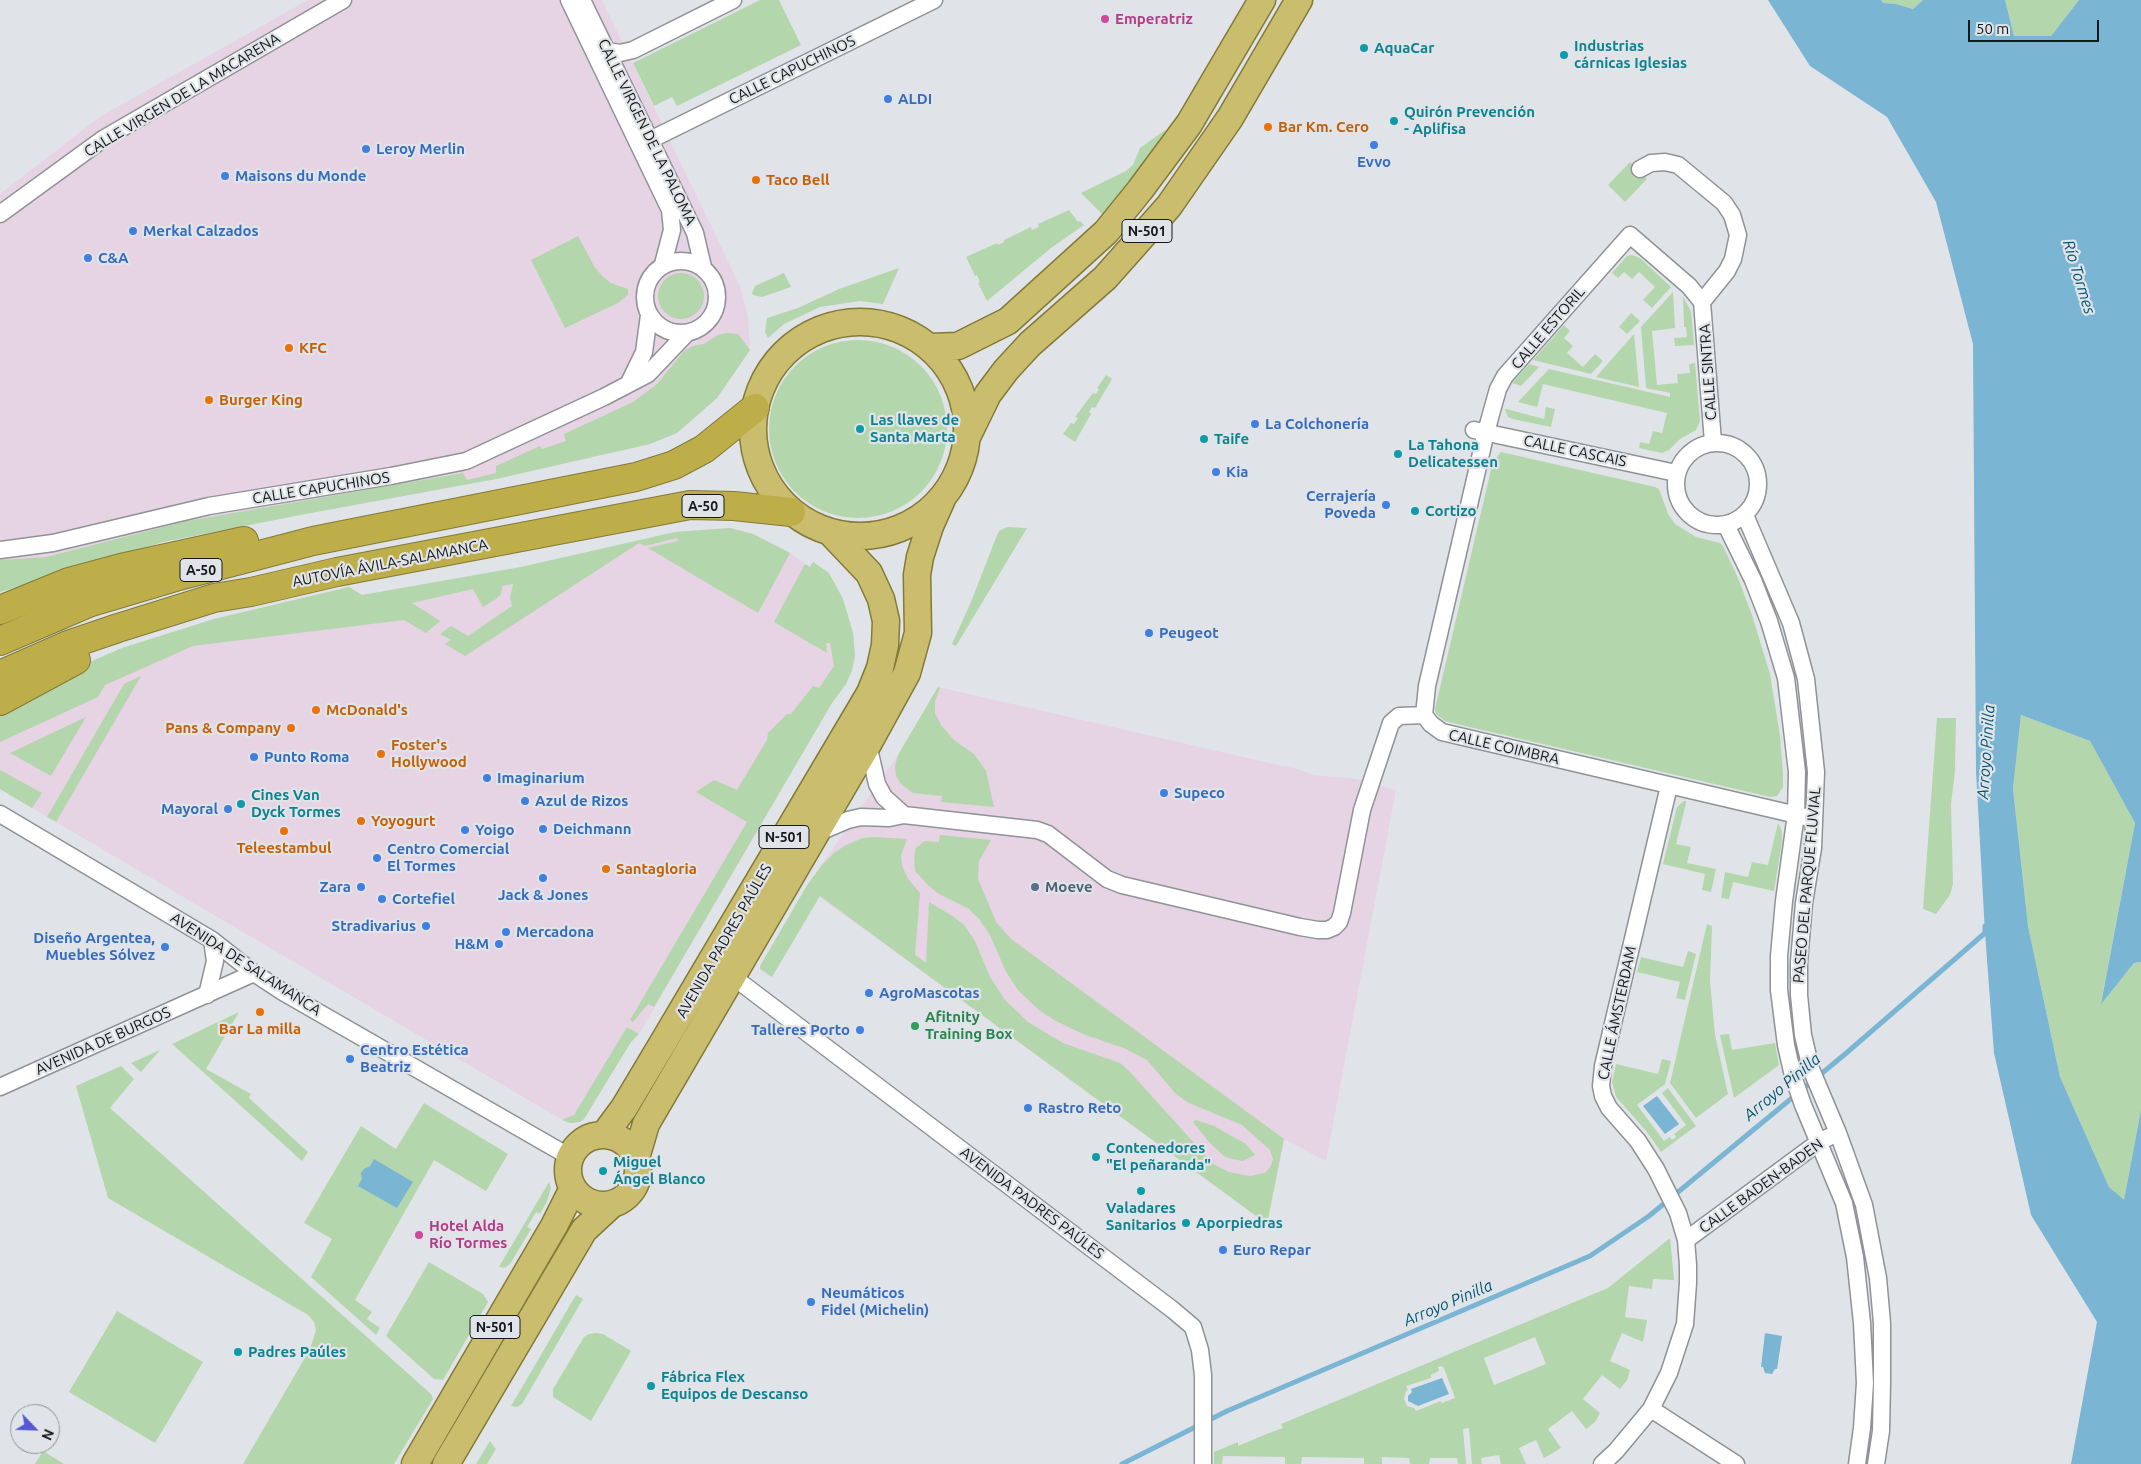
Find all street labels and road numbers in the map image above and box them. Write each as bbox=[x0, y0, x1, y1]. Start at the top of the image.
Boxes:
street label: CALLE VIRGEN DE LA MACARENA bbox=[81, 29, 283, 161]
street label: CALLE CAPUCHINOS bbox=[726, 32, 858, 108]
street label: CALLE VIRGEN DE LA PALOMA bbox=[594, 36, 700, 228]
road number: N-501 bbox=[1122, 220, 1172, 242]
street label: CALLE ESTORIL bbox=[1507, 283, 1589, 373]
street label: CALLE SINTRA bbox=[1696, 323, 1720, 421]
street label: CALLE CASCAIS bbox=[1522, 431, 1628, 471]
street label: CALLE CAPUCHINOS bbox=[251, 468, 391, 508]
road number: A-50 bbox=[682, 494, 724, 518]
street label: AUTOVÍA ÁVILA-SALAMANCA bbox=[291, 535, 489, 591]
road number: A-50 bbox=[180, 558, 222, 582]
street label: CALLE COIMBRA bbox=[1447, 726, 1561, 768]
street label: PASEO DEL PARQUE FLUVIAL bbox=[1789, 786, 1825, 984]
road number: N-501 bbox=[759, 826, 809, 849]
street label: AVENIDA PADRES PAÚLES bbox=[672, 861, 776, 1021]
street label: AVENIDA DE SALAMANCA bbox=[167, 909, 325, 1019]
street label: CALLE ÁMSTERDAM bbox=[1594, 944, 1640, 1082]
street label: AVENIDA DE BURGOS bbox=[33, 1003, 173, 1079]
street label: CALLE BADEN-BADEN bbox=[1696, 1135, 1826, 1237]
street label: AVENIDA PADRES PAÚLES bbox=[957, 1143, 1107, 1263]
road number: N-501 bbox=[470, 1315, 520, 1338]

